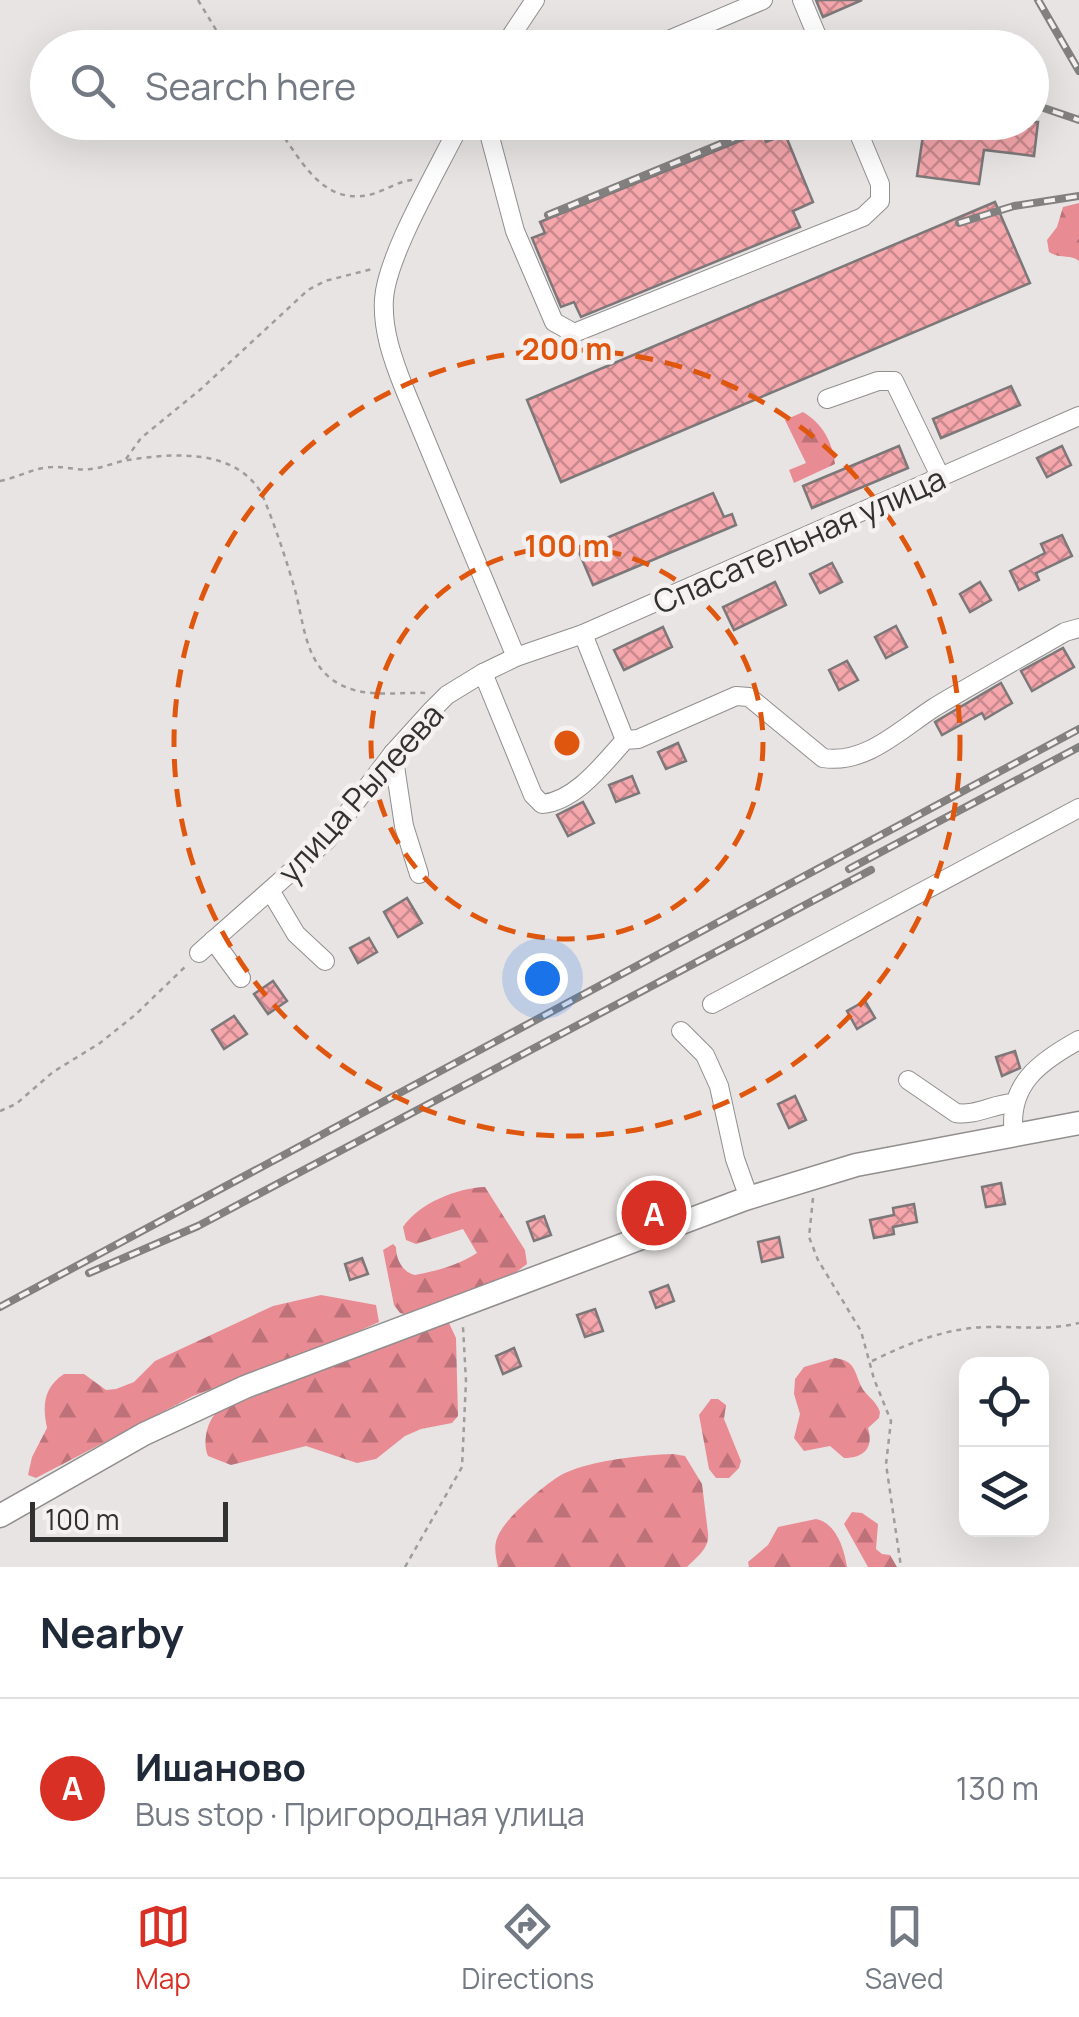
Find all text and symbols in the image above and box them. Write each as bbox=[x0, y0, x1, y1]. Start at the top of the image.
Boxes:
search box bbox=[30, 30, 1049, 140]
icon: search bbox=[65, 58, 120, 113]
text: Search here bbox=[145, 59, 356, 111]
text: 200 m bbox=[522, 328, 612, 369]
street label: Спасательная улица bbox=[646, 456, 952, 624]
text: 100 m bbox=[524, 525, 610, 566]
street label: улица Рылеева bbox=[267, 693, 453, 893]
centre of rings bbox=[549, 725, 585, 761]
your location bbox=[517, 953, 568, 1004]
pin: A bbox=[622, 1176, 686, 1250]
map controls bbox=[959, 1357, 1049, 1537]
button: locate bbox=[959, 1357, 1049, 1447]
button: layers bbox=[959, 1447, 1049, 1537]
scale bar bbox=[30, 1497, 228, 1542]
text: 100 m bbox=[45, 1500, 119, 1538]
text: Nearby bbox=[40, 1603, 184, 1661]
text: Ишаново bbox=[135, 1740, 306, 1792]
text: A bbox=[62, 1766, 83, 1810]
text: 130 m bbox=[956, 1766, 1039, 1810]
text: Bus stop · Пригородная улица bbox=[135, 1792, 585, 1836]
tab: Map bbox=[135, 1899, 191, 1997]
tab: Directions bbox=[462, 1899, 594, 1997]
tab: Saved bbox=[865, 1899, 944, 1997]

